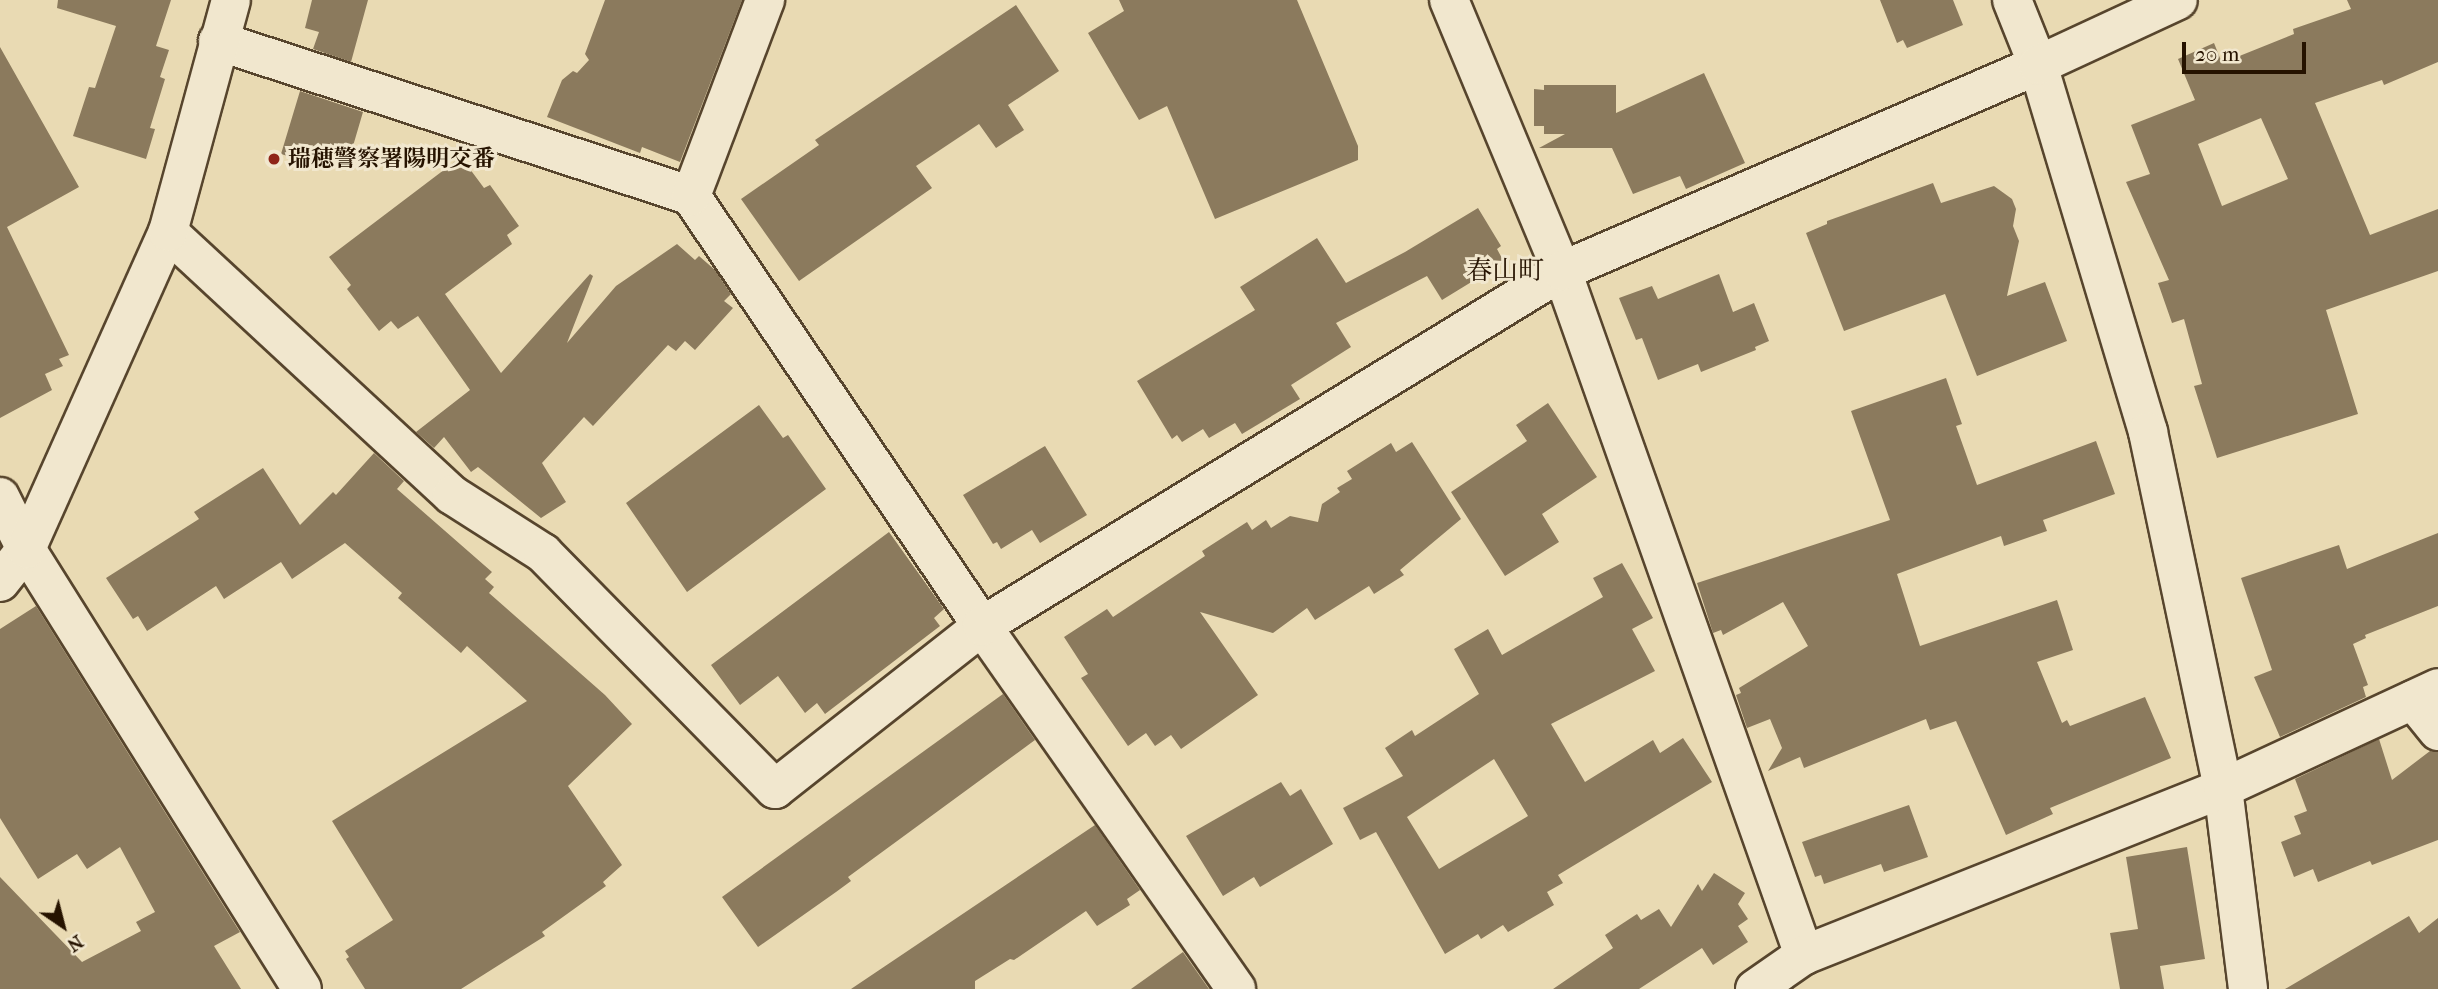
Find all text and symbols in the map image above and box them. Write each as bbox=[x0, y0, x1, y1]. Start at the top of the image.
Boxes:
scale bar bbox=[2186, 28, 2310, 72]
text: 20 m bbox=[2195, 42, 2239, 66]
place label: 瑞穂警察署陽明交番 bbox=[288, 145, 495, 173]
marker: 瑞穂警察署陽明交番 bbox=[266, 151, 282, 167]
district label: 春山町 bbox=[1466, 255, 1544, 287]
north arrow bbox=[28, 891, 98, 961]
text: N bbox=[63, 930, 87, 956]

